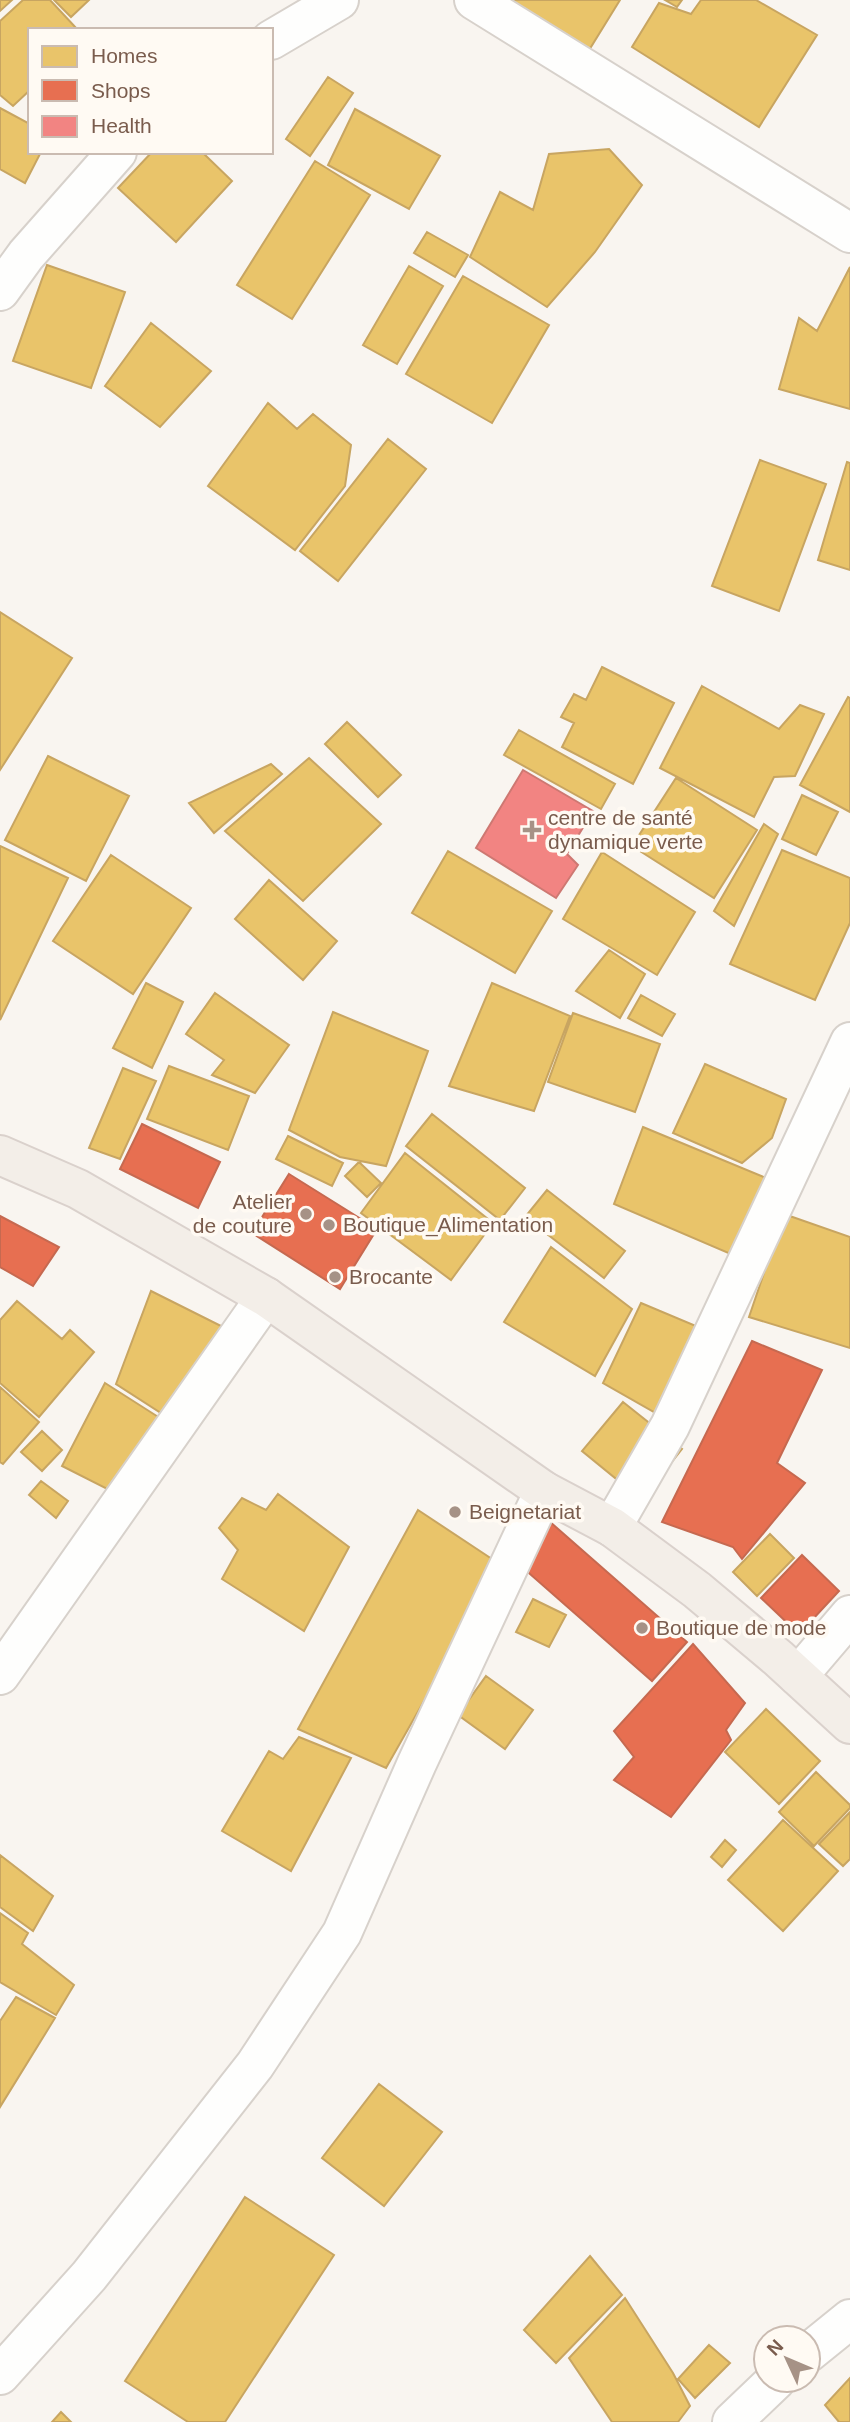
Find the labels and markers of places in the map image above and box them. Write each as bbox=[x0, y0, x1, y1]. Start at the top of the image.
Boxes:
place label: centre de santé dynamique verte bbox=[548, 806, 703, 853]
marker: centre de santé dynamique verte bbox=[522, 820, 542, 840]
place label: Atelier de couture bbox=[193, 1190, 292, 1237]
marker: Atelier de couture bbox=[298, 1206, 314, 1222]
place label: Boutique_Alimentation bbox=[343, 1213, 553, 1237]
marker: Boutique_Alimentation bbox=[321, 1217, 337, 1233]
place label: Brocante bbox=[349, 1265, 433, 1288]
marker: Brocante bbox=[327, 1269, 343, 1285]
place label: Beignetariat bbox=[469, 1500, 581, 1523]
marker: Beignetariat bbox=[447, 1504, 463, 1520]
place label: Boutique de mode bbox=[656, 1616, 826, 1639]
marker: Boutique de mode bbox=[634, 1620, 650, 1636]

